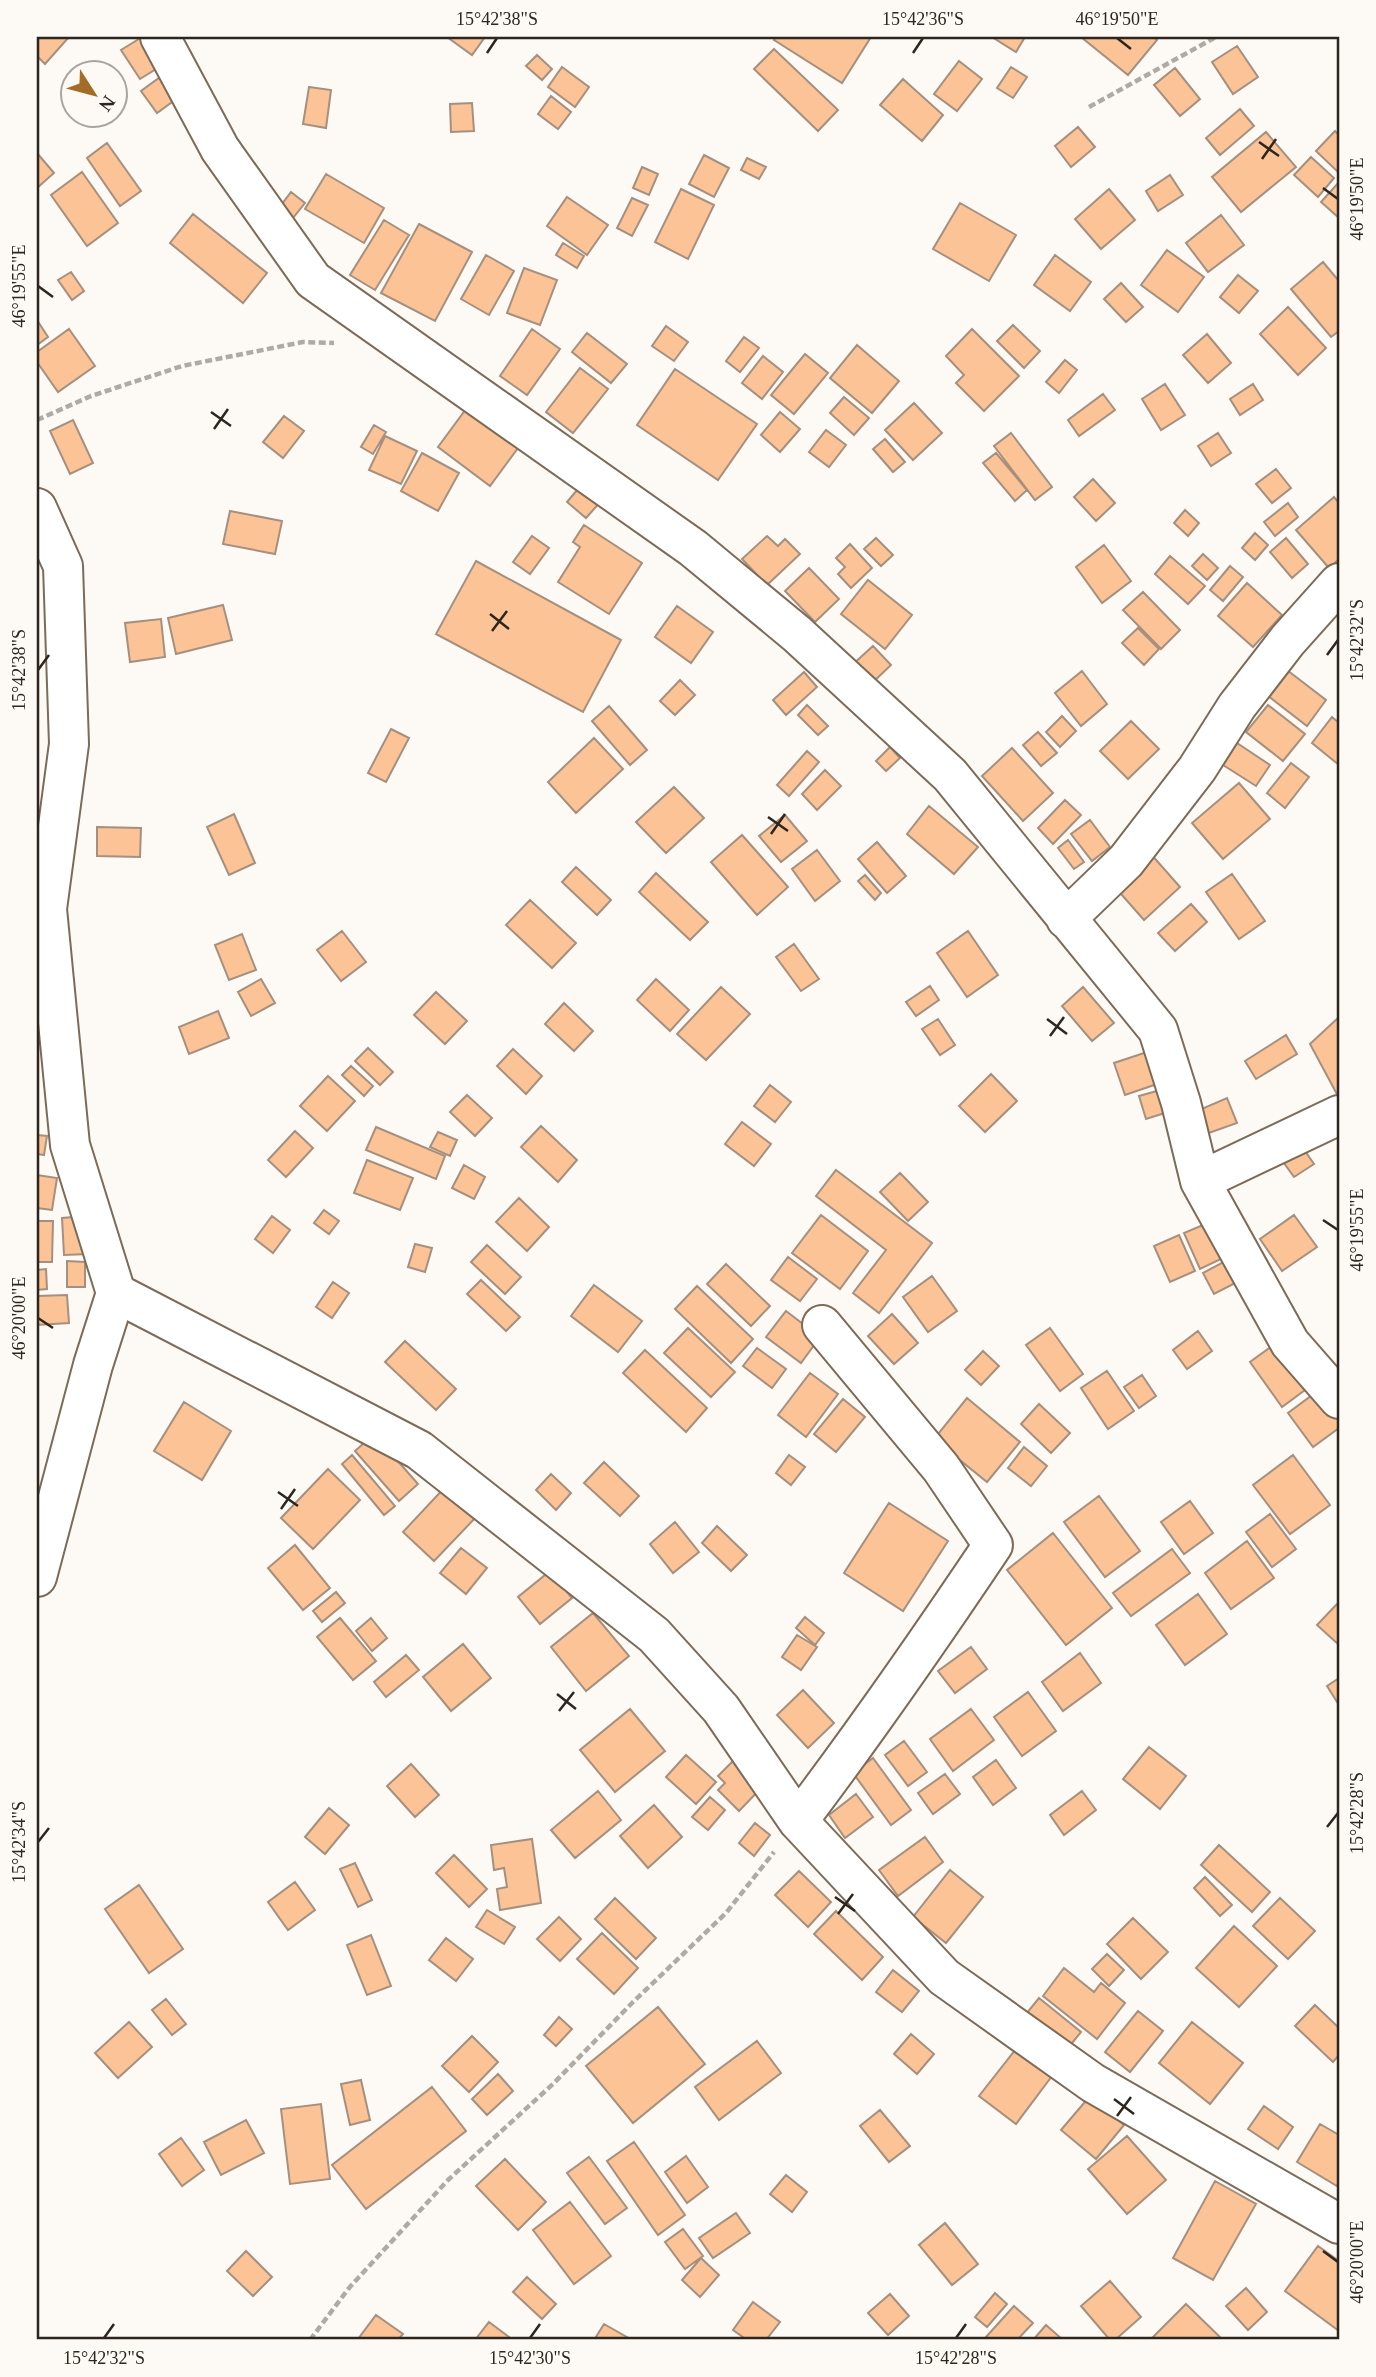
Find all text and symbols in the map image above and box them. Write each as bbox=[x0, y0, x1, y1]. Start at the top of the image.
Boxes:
text: 15°42'38"S bbox=[456, 9, 538, 29]
text: 15°42'36"S bbox=[882, 9, 964, 29]
text: 46°19'50"E bbox=[1076, 9, 1158, 29]
north arrow bbox=[60, 60, 130, 130]
text: N bbox=[95, 92, 120, 116]
text: 46°19'50"E bbox=[1347, 158, 1367, 240]
text: 46°19'55"E bbox=[9, 245, 29, 327]
text: 15°42'32"S bbox=[1347, 599, 1367, 681]
text: 15°42'38"S bbox=[9, 629, 29, 711]
text: 46°19'55"E bbox=[1347, 1189, 1367, 1271]
text: 46°20'00"E bbox=[9, 1277, 29, 1359]
text: 15°42'28"S bbox=[1347, 1772, 1367, 1854]
text: 15°42'34"S bbox=[9, 1801, 29, 1883]
text: 46°20'00"E bbox=[1347, 2221, 1367, 2303]
text: 15°42'32"S bbox=[63, 2348, 145, 2368]
text: 15°42'30"S bbox=[489, 2348, 571, 2368]
text: 15°42'28"S bbox=[915, 2348, 997, 2368]

